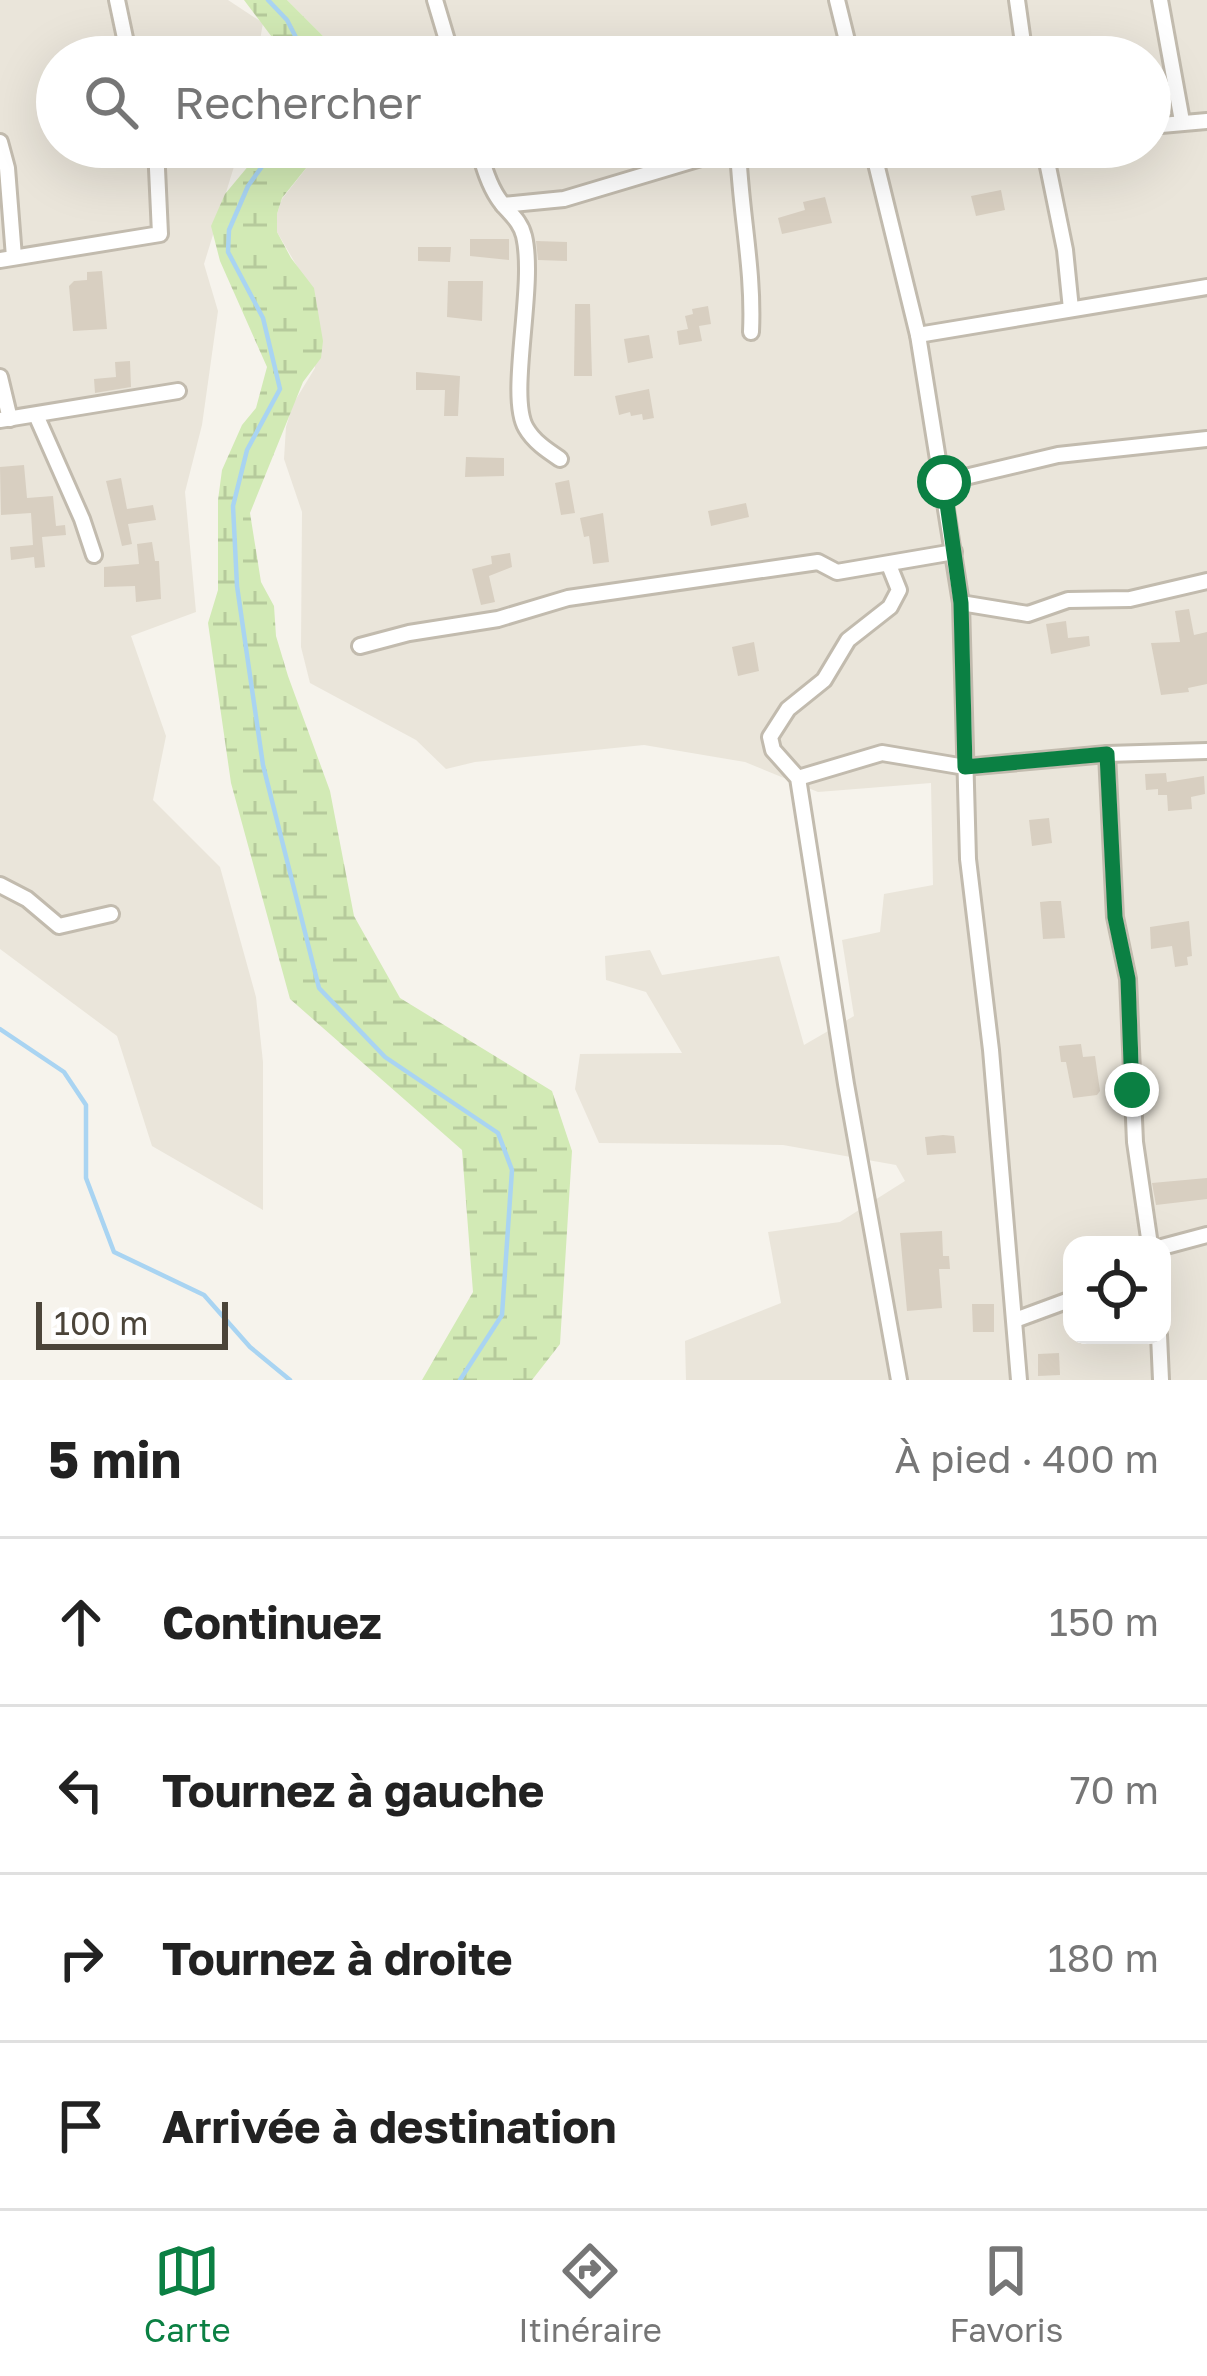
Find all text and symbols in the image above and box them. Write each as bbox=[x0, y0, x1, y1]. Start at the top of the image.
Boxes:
search box bbox=[36, 36, 1171, 168]
icon: search bbox=[78, 69, 144, 135]
text: Rechercher bbox=[174, 75, 422, 129]
route start bbox=[917, 455, 971, 509]
route end bbox=[1105, 1063, 1159, 1117]
map controls bbox=[1063, 1236, 1171, 1344]
button: locate bbox=[1063, 1236, 1171, 1344]
scale bar bbox=[36, 1296, 228, 1349]
text: 100 m bbox=[54, 1303, 148, 1342]
text: 5 min bbox=[48, 1428, 181, 1489]
text: À pied · 400 m bbox=[894, 1435, 1159, 1482]
icon: ahead bbox=[48, 1589, 114, 1655]
text: Continuez bbox=[162, 1595, 382, 1649]
text: 150 m bbox=[1049, 1598, 1159, 1645]
icon: left bbox=[48, 1757, 114, 1823]
text: Tournez à gauche bbox=[162, 1763, 544, 1817]
text: 70 m bbox=[1070, 1766, 1159, 1813]
icon: right bbox=[48, 1925, 114, 1991]
text: Tournez à droite bbox=[162, 1931, 513, 1985]
text: 180 m bbox=[1048, 1934, 1159, 1981]
icon: arrive bbox=[48, 2093, 114, 2159]
text: Arrivée à destination bbox=[162, 2099, 617, 2153]
tab: Carte bbox=[144, 2238, 231, 2349]
tab: Itinéraire bbox=[518, 2238, 662, 2349]
tab: Favoris bbox=[949, 2238, 1063, 2349]

